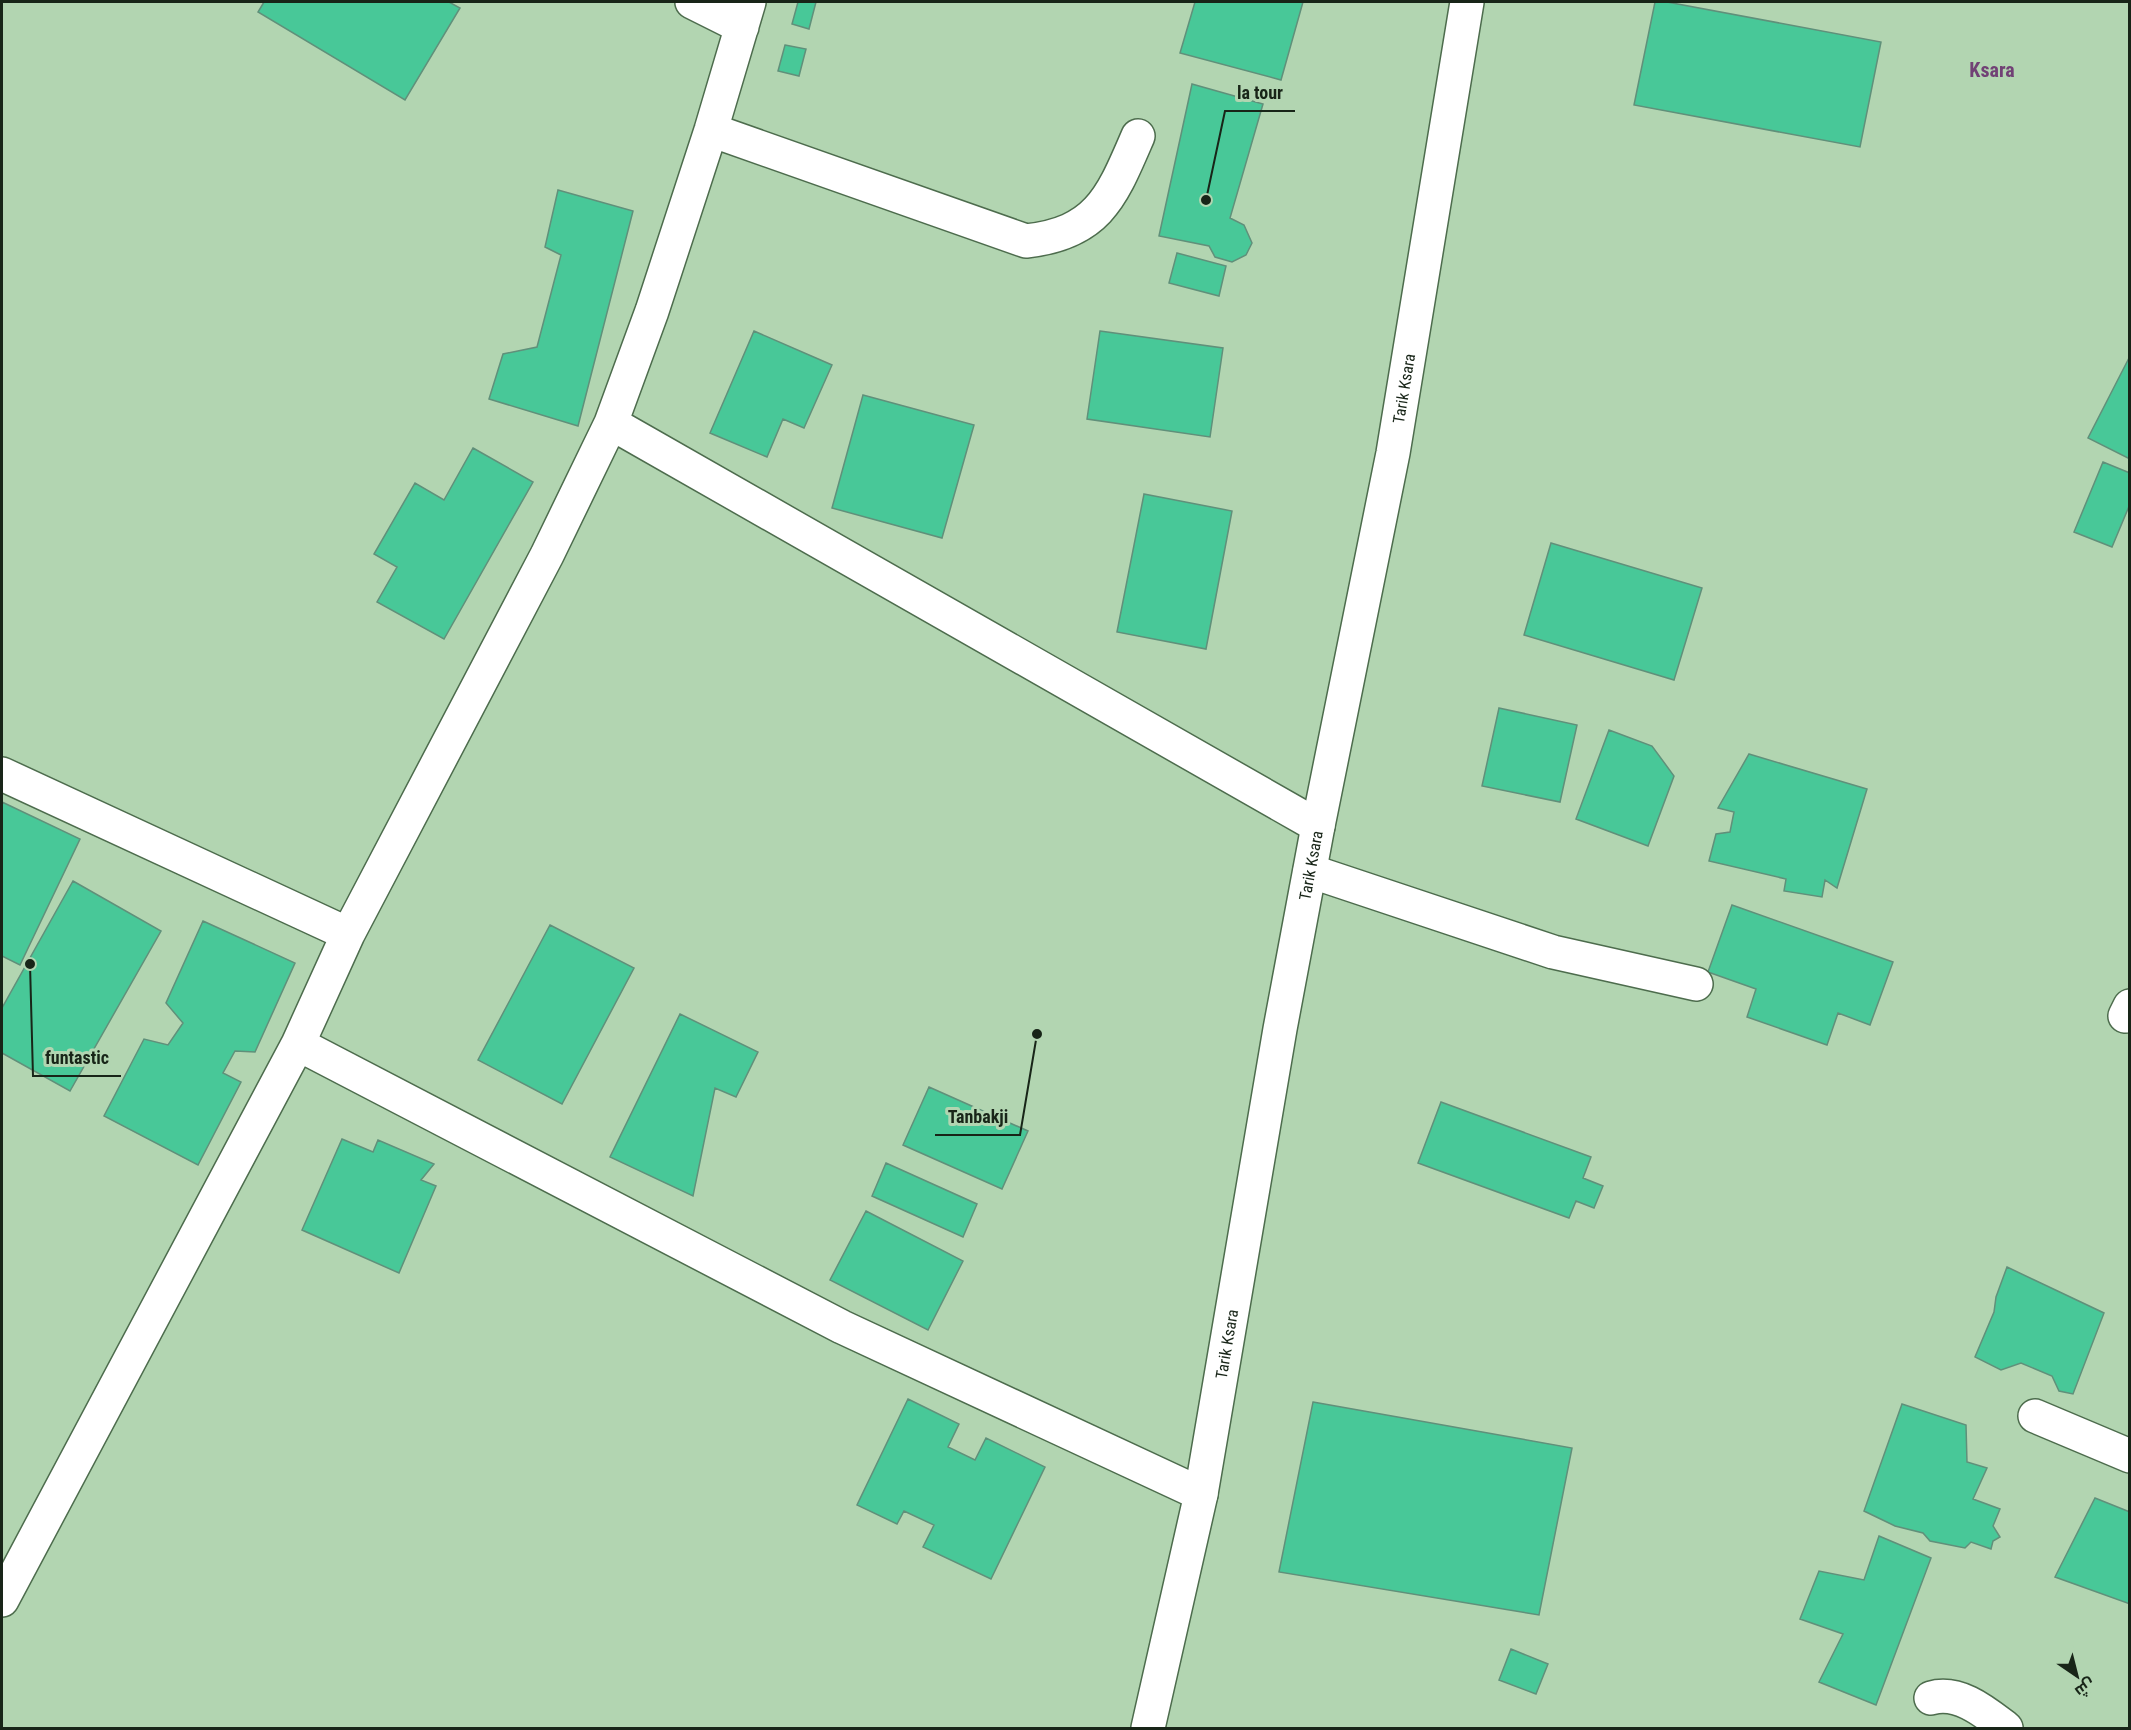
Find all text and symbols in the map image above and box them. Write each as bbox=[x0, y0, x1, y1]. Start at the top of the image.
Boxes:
district label: Ksara bbox=[1969, 58, 2015, 82]
callout: la tour bbox=[1225, 75, 1295, 111]
text: la tour bbox=[1237, 82, 1283, 103]
street label: Tarik Ksara bbox=[1389, 352, 1419, 425]
street label: Tarik Ksara bbox=[1295, 829, 1327, 902]
callout: funtastic bbox=[33, 1040, 121, 1076]
text: funtastic bbox=[45, 1047, 109, 1068]
callout: Tanbakji bbox=[935, 1099, 1020, 1135]
text: Tanbakji bbox=[948, 1106, 1008, 1127]
street label: Tarik Ksara bbox=[1212, 1308, 1242, 1381]
north arrow bbox=[2047, 1646, 2107, 1706]
text: ش bbox=[2071, 1674, 2099, 1702]

